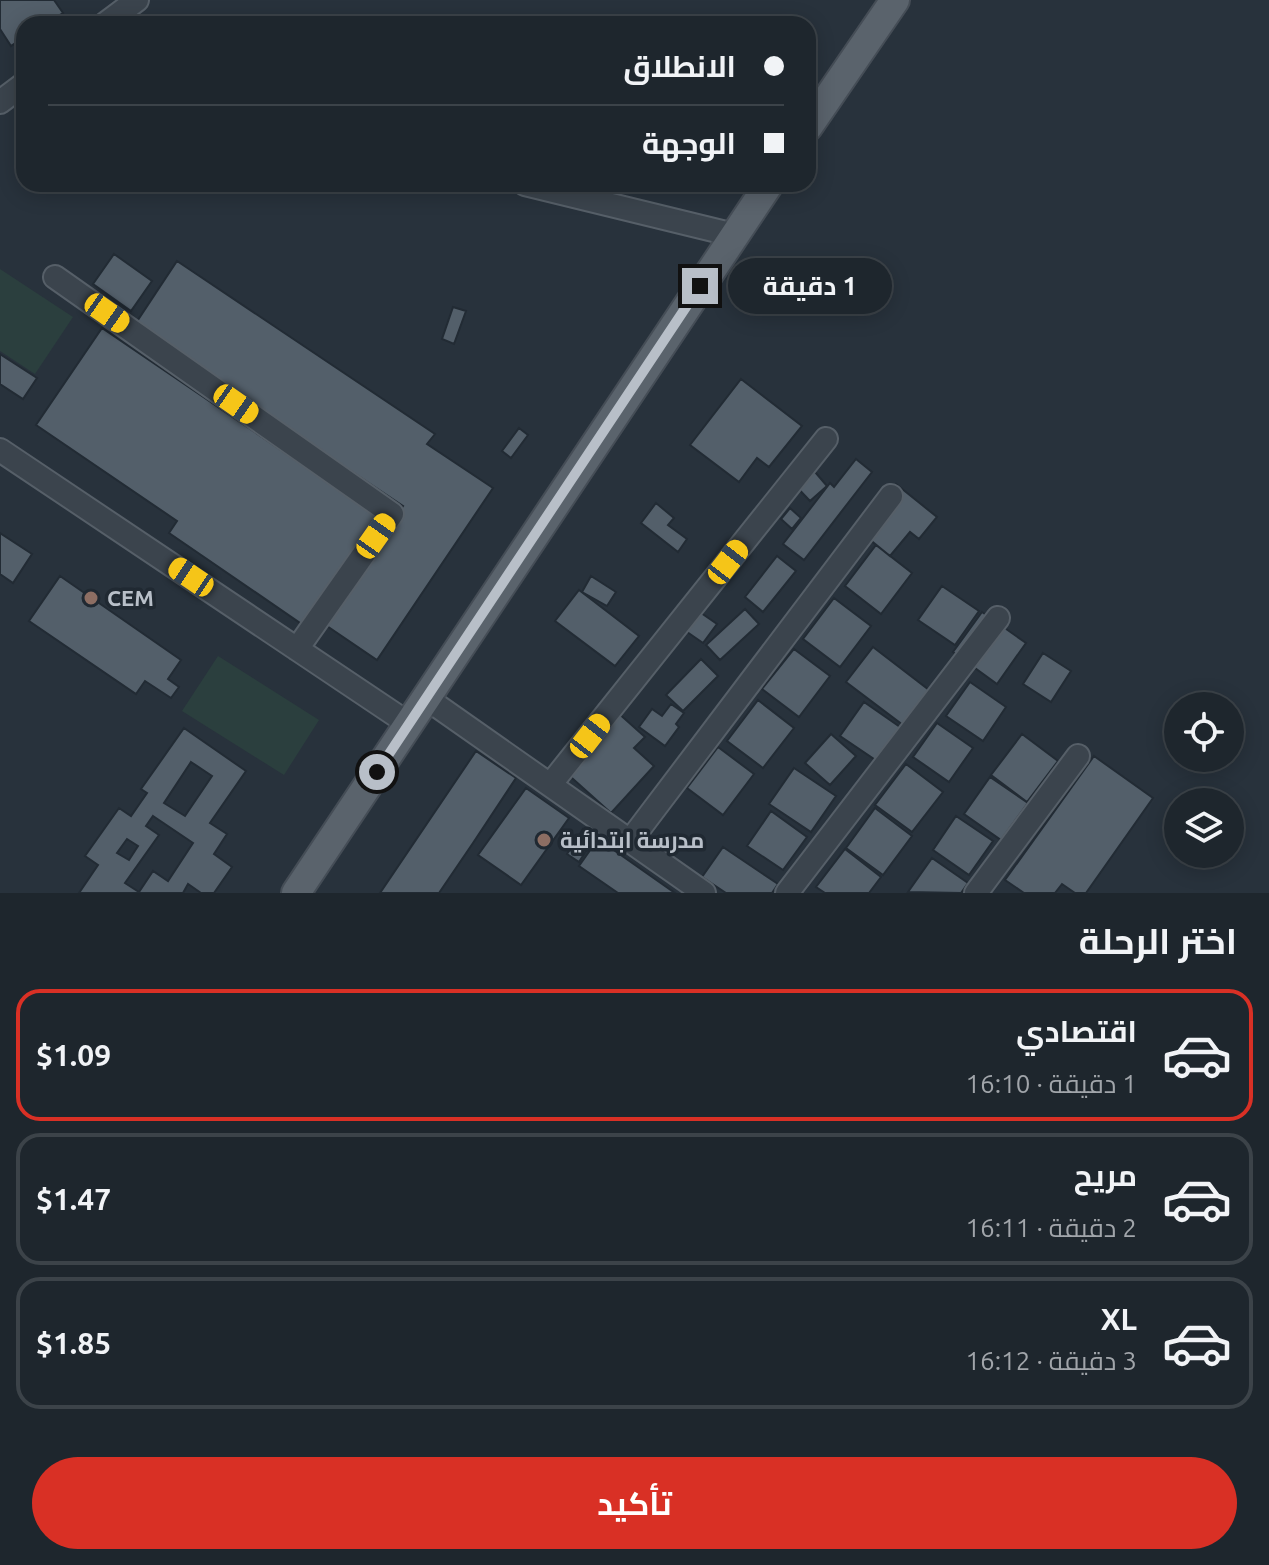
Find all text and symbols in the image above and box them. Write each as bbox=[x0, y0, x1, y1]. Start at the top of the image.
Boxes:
text: الانطلاق bbox=[623, 49, 736, 83]
text: الوجهة bbox=[642, 126, 736, 160]
callout: 1 دقيقة bbox=[728, 258, 892, 314]
route end bbox=[682, 268, 718, 304]
text: 1 دقيقة bbox=[763, 271, 857, 300]
car bbox=[80, 289, 134, 337]
car bbox=[209, 380, 263, 428]
car bbox=[352, 509, 400, 563]
car bbox=[704, 536, 752, 588]
car bbox=[164, 554, 218, 600]
place label: CEM bbox=[107, 585, 154, 610]
marker: CEM bbox=[82, 589, 100, 607]
map controls bbox=[1164, 692, 1244, 868]
button: locate bbox=[1164, 692, 1244, 772]
car bbox=[566, 710, 614, 762]
route start bbox=[359, 754, 395, 790]
button: layers bbox=[1164, 788, 1244, 868]
place label: مدرسة ابتدائية bbox=[560, 827, 704, 853]
marker: مدرسة ابتدائية bbox=[535, 831, 553, 849]
text: اختر الرحلة bbox=[1079, 920, 1237, 961]
text: اقتصادي bbox=[1016, 1014, 1137, 1048]
icon: car bbox=[1161, 1019, 1233, 1091]
text: $1.09 bbox=[36, 1038, 111, 1072]
text: 1 دقيقة · 16:10 bbox=[965, 1069, 1137, 1098]
text: مريح bbox=[1074, 1158, 1137, 1192]
icon: car bbox=[1161, 1163, 1233, 1235]
text: $1.47 bbox=[36, 1182, 111, 1216]
text: 2 دقيقة · 16:11 bbox=[965, 1213, 1137, 1242]
text: XL bbox=[1101, 1302, 1137, 1336]
icon: car bbox=[1161, 1307, 1233, 1379]
text: $1.85 bbox=[36, 1326, 111, 1360]
text: 3 دقيقة · 16:12 bbox=[965, 1346, 1137, 1375]
button: تأكيد bbox=[32, 1457, 1237, 1549]

